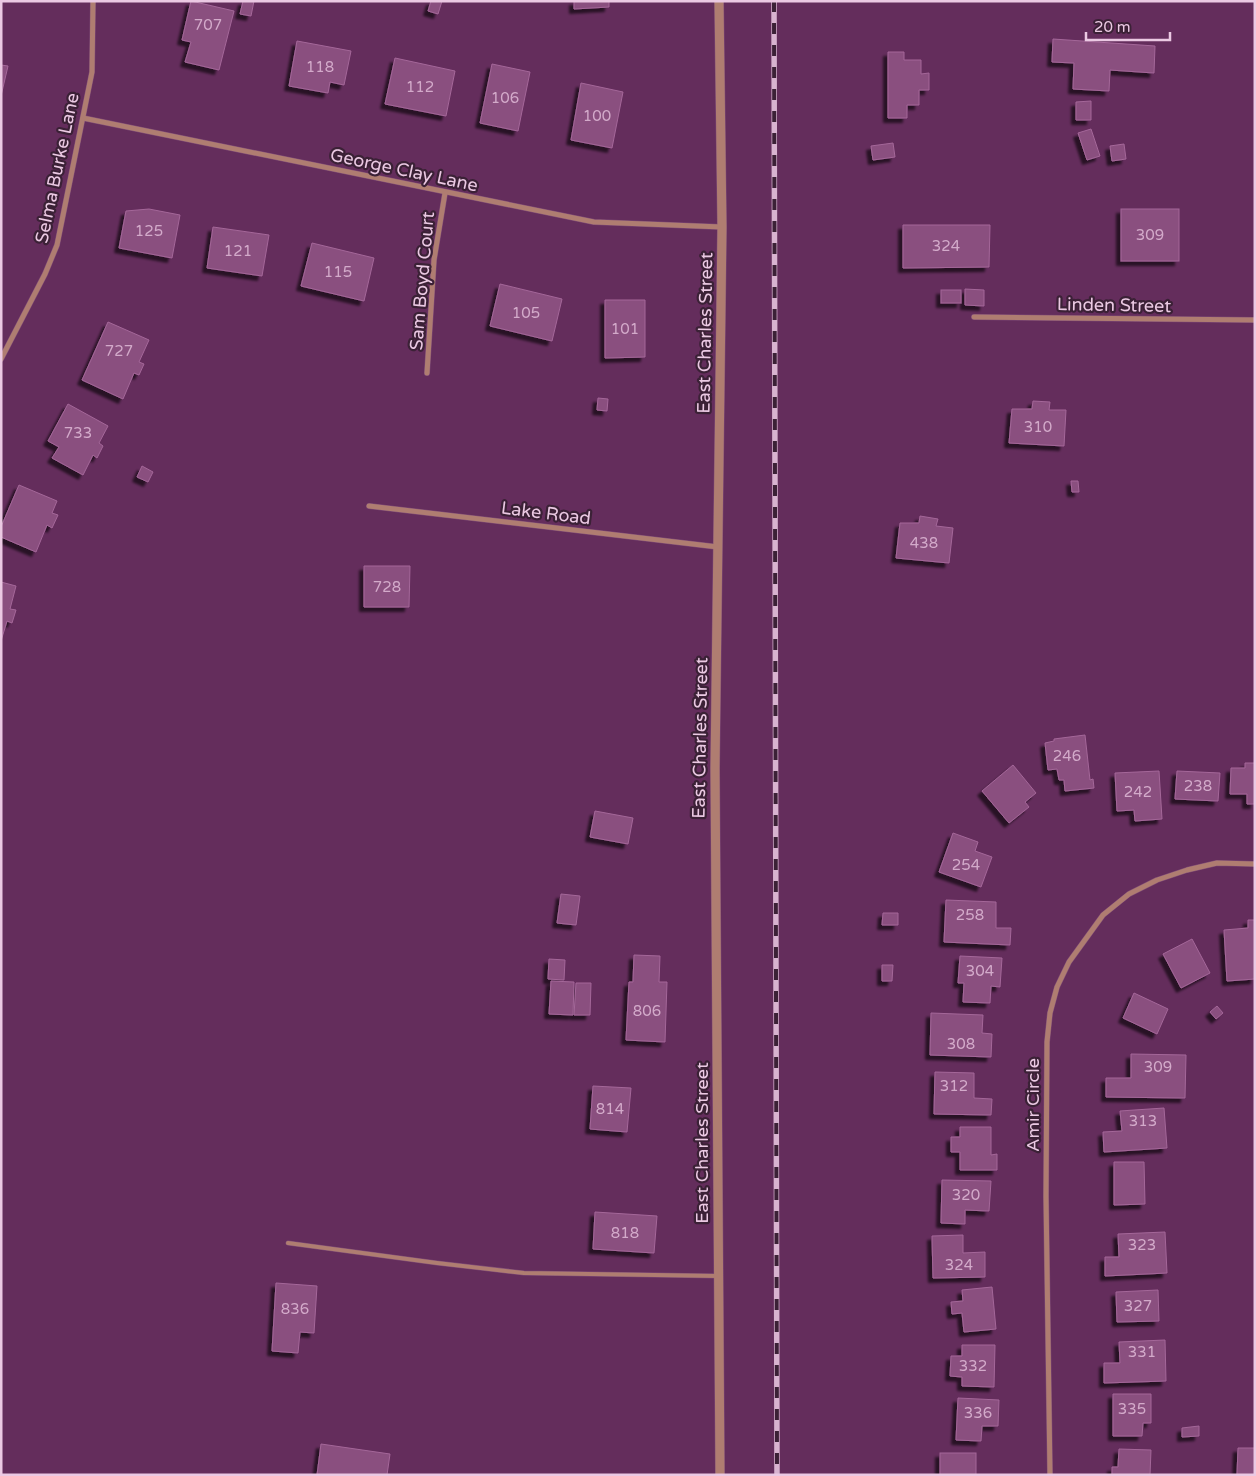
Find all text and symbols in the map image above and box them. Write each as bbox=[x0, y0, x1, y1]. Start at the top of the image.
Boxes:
scale bar bbox=[1086, 10, 1170, 42]
house number: 707 bbox=[194, 16, 222, 34]
text: 20 m bbox=[1094, 18, 1131, 36]
house number: 118 bbox=[306, 58, 334, 76]
house number: 112 bbox=[406, 78, 434, 96]
house number: 106 bbox=[491, 89, 519, 107]
street label: Selma Burke Lane bbox=[30, 91, 84, 245]
house number: 100 bbox=[583, 107, 611, 125]
street label: George Clay Lane bbox=[328, 144, 480, 196]
street label: Sam Boyd Court bbox=[405, 211, 439, 351]
house number: 125 bbox=[135, 222, 163, 240]
house number: 309 bbox=[1136, 226, 1164, 244]
house number: 324 bbox=[932, 237, 960, 255]
house number: 121 bbox=[224, 242, 252, 260]
street label: East Charles Street bbox=[693, 252, 717, 414]
house number: 115 bbox=[324, 263, 352, 281]
street label: Linden Street bbox=[1057, 293, 1172, 317]
house number: 105 bbox=[512, 304, 540, 322]
house number: 101 bbox=[611, 320, 639, 338]
house number: 727 bbox=[105, 342, 133, 360]
house number: 310 bbox=[1024, 418, 1052, 436]
house number: 733 bbox=[64, 424, 92, 442]
street label: Lake Road bbox=[500, 497, 592, 529]
house number: 438 bbox=[910, 534, 938, 552]
house number: 728 bbox=[373, 578, 401, 596]
street label: East Charles Street bbox=[688, 657, 712, 819]
house number: 246 bbox=[1053, 747, 1081, 765]
house number: 238 bbox=[1184, 777, 1212, 795]
house number: 242 bbox=[1124, 783, 1152, 801]
house number: 254 bbox=[952, 856, 980, 874]
house number: 258 bbox=[956, 906, 984, 924]
house number: 304 bbox=[966, 962, 994, 980]
house number: 806 bbox=[633, 1002, 661, 1020]
house number: 308 bbox=[947, 1035, 975, 1053]
street label: Amir Circle bbox=[1022, 1058, 1044, 1152]
house number: 309 bbox=[1144, 1058, 1172, 1076]
street label: East Charles Street bbox=[691, 1062, 713, 1224]
house number: 312 bbox=[940, 1077, 968, 1095]
house number: 814 bbox=[596, 1100, 624, 1118]
house number: 313 bbox=[1129, 1112, 1157, 1130]
house number: 320 bbox=[952, 1186, 980, 1204]
house number: 818 bbox=[611, 1224, 639, 1242]
house number: 323 bbox=[1128, 1236, 1156, 1254]
house number: 324 bbox=[945, 1256, 973, 1274]
house number: 327 bbox=[1124, 1297, 1152, 1315]
house number: 836 bbox=[281, 1300, 309, 1318]
house number: 331 bbox=[1128, 1343, 1156, 1361]
house number: 332 bbox=[959, 1357, 987, 1375]
house number: 335 bbox=[1118, 1400, 1146, 1418]
house number: 336 bbox=[964, 1404, 992, 1422]

